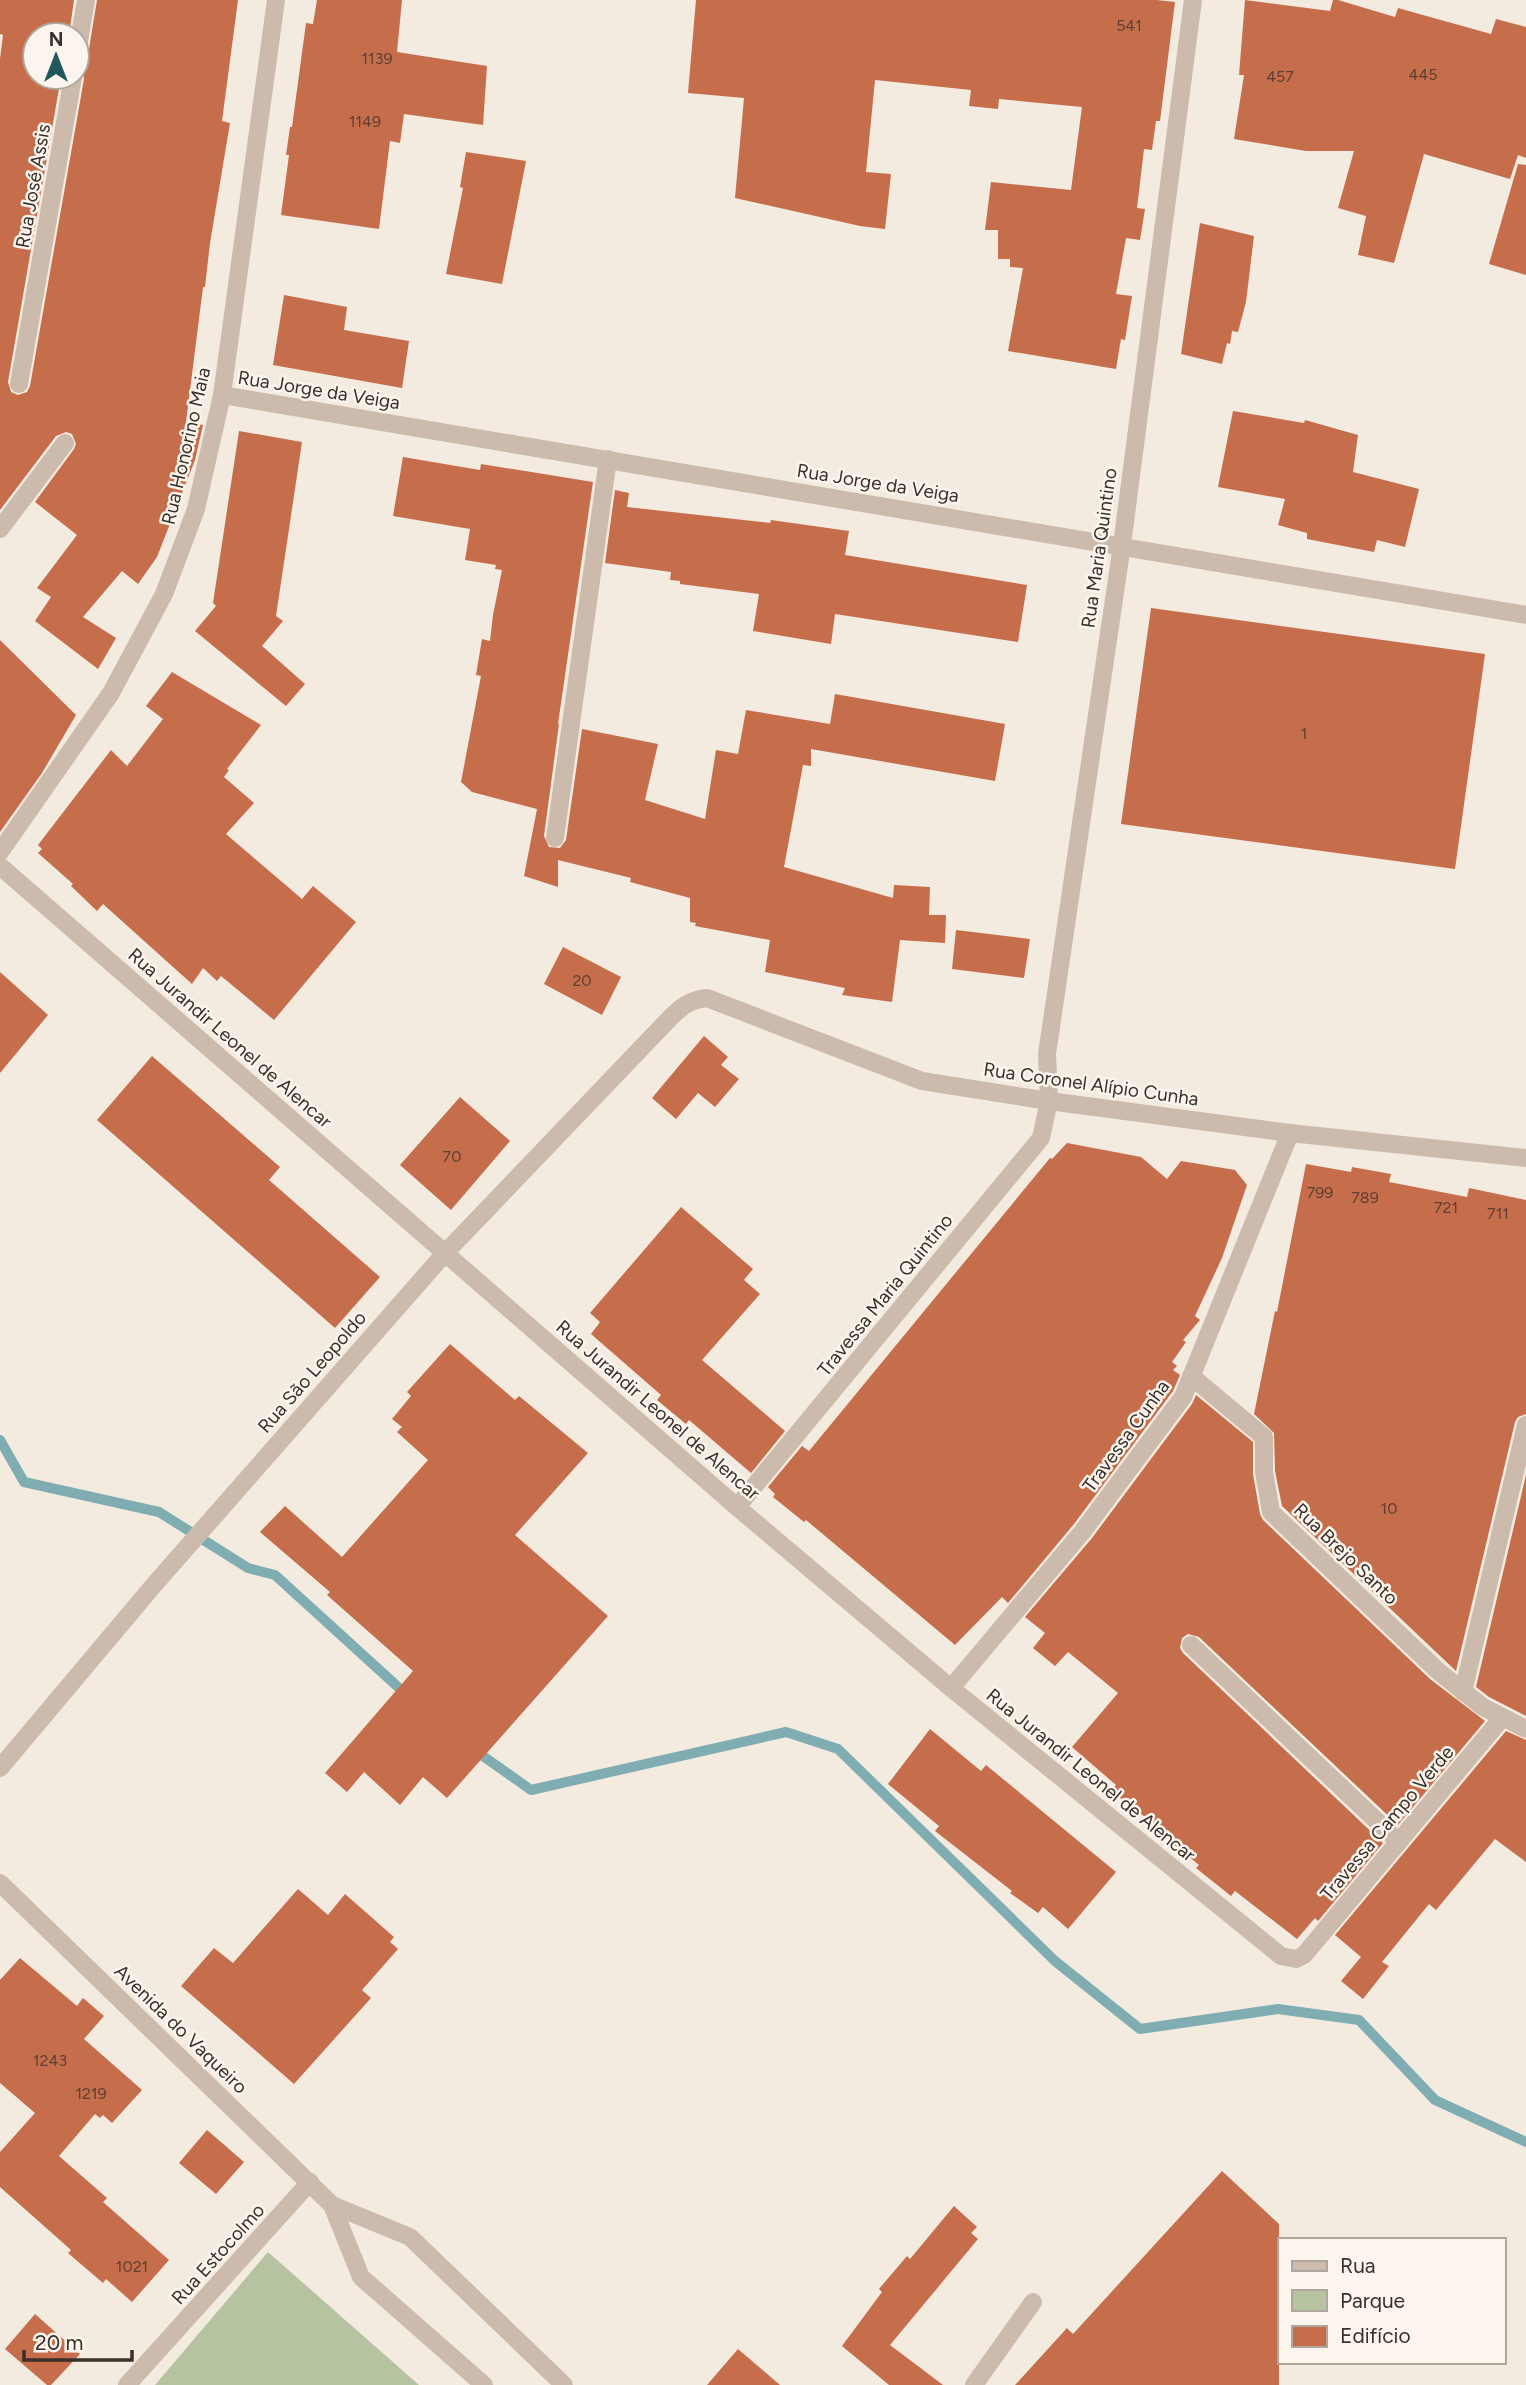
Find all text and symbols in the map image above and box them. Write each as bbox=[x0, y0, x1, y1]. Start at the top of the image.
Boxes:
house number: 541 bbox=[1116, 16, 1142, 35]
north arrow bbox=[21, 21, 91, 91]
text: N bbox=[49, 28, 63, 51]
house number: 1139 bbox=[362, 49, 392, 68]
house number: 445 bbox=[1408, 65, 1438, 84]
house number: 457 bbox=[1266, 67, 1294, 86]
house number: 1149 bbox=[349, 112, 381, 131]
street label: Rua José Assis bbox=[11, 122, 55, 250]
street label: Rua Honorino Maia bbox=[157, 365, 215, 527]
street label: Rua Jorge da Veiga bbox=[236, 366, 402, 414]
street label: Rua Jorge da Veiga bbox=[795, 459, 961, 507]
street label: Rua Maria Quintino bbox=[1076, 466, 1122, 630]
house number: 1 bbox=[1301, 724, 1307, 743]
street label: Rua Jurandir Leonel de Alencar bbox=[123, 943, 337, 1133]
house number: 20 bbox=[572, 971, 592, 990]
street label: Rua Coronel Alípio Cunha bbox=[982, 1058, 1200, 1110]
house number: 70 bbox=[443, 1147, 461, 1166]
house number: 799 bbox=[1307, 1183, 1333, 1202]
house number: 789 bbox=[1351, 1188, 1379, 1207]
house number: 721 bbox=[1434, 1198, 1458, 1217]
house number: 711 bbox=[1487, 1204, 1509, 1223]
street label: Travessa Maria Quintino bbox=[812, 1209, 958, 1381]
street label: Rua São Leopoldo bbox=[253, 1306, 371, 1438]
street label: Rua Jurandir Leonel de Alencar bbox=[551, 1315, 765, 1505]
street label: Travessa Cunha bbox=[1078, 1375, 1174, 1497]
street label: Rua Brejo Santo bbox=[1289, 1498, 1403, 1610]
house number: 10 bbox=[1381, 1499, 1397, 1518]
street label: Rua Jurandir Leonel de Alencar bbox=[982, 1684, 1201, 1867]
street label: Travessa Campo Verde bbox=[1316, 1741, 1458, 1905]
street label: Avenida do Vaqueiro bbox=[110, 1960, 252, 2098]
house number: 1243 bbox=[33, 2051, 67, 2070]
house number: 1219 bbox=[75, 2084, 107, 2103]
street label: Rua Estocolmo bbox=[167, 2199, 269, 2309]
legend bbox=[1278, 2238, 1505, 2364]
text: Rua bbox=[1340, 2253, 1376, 2278]
house number: 1021 bbox=[116, 2257, 148, 2276]
text: Parque bbox=[1340, 2288, 1405, 2313]
scale bar bbox=[24, 2318, 133, 2362]
text: Edifício bbox=[1340, 2323, 1411, 2348]
text: 20 m bbox=[35, 2330, 83, 2355]

